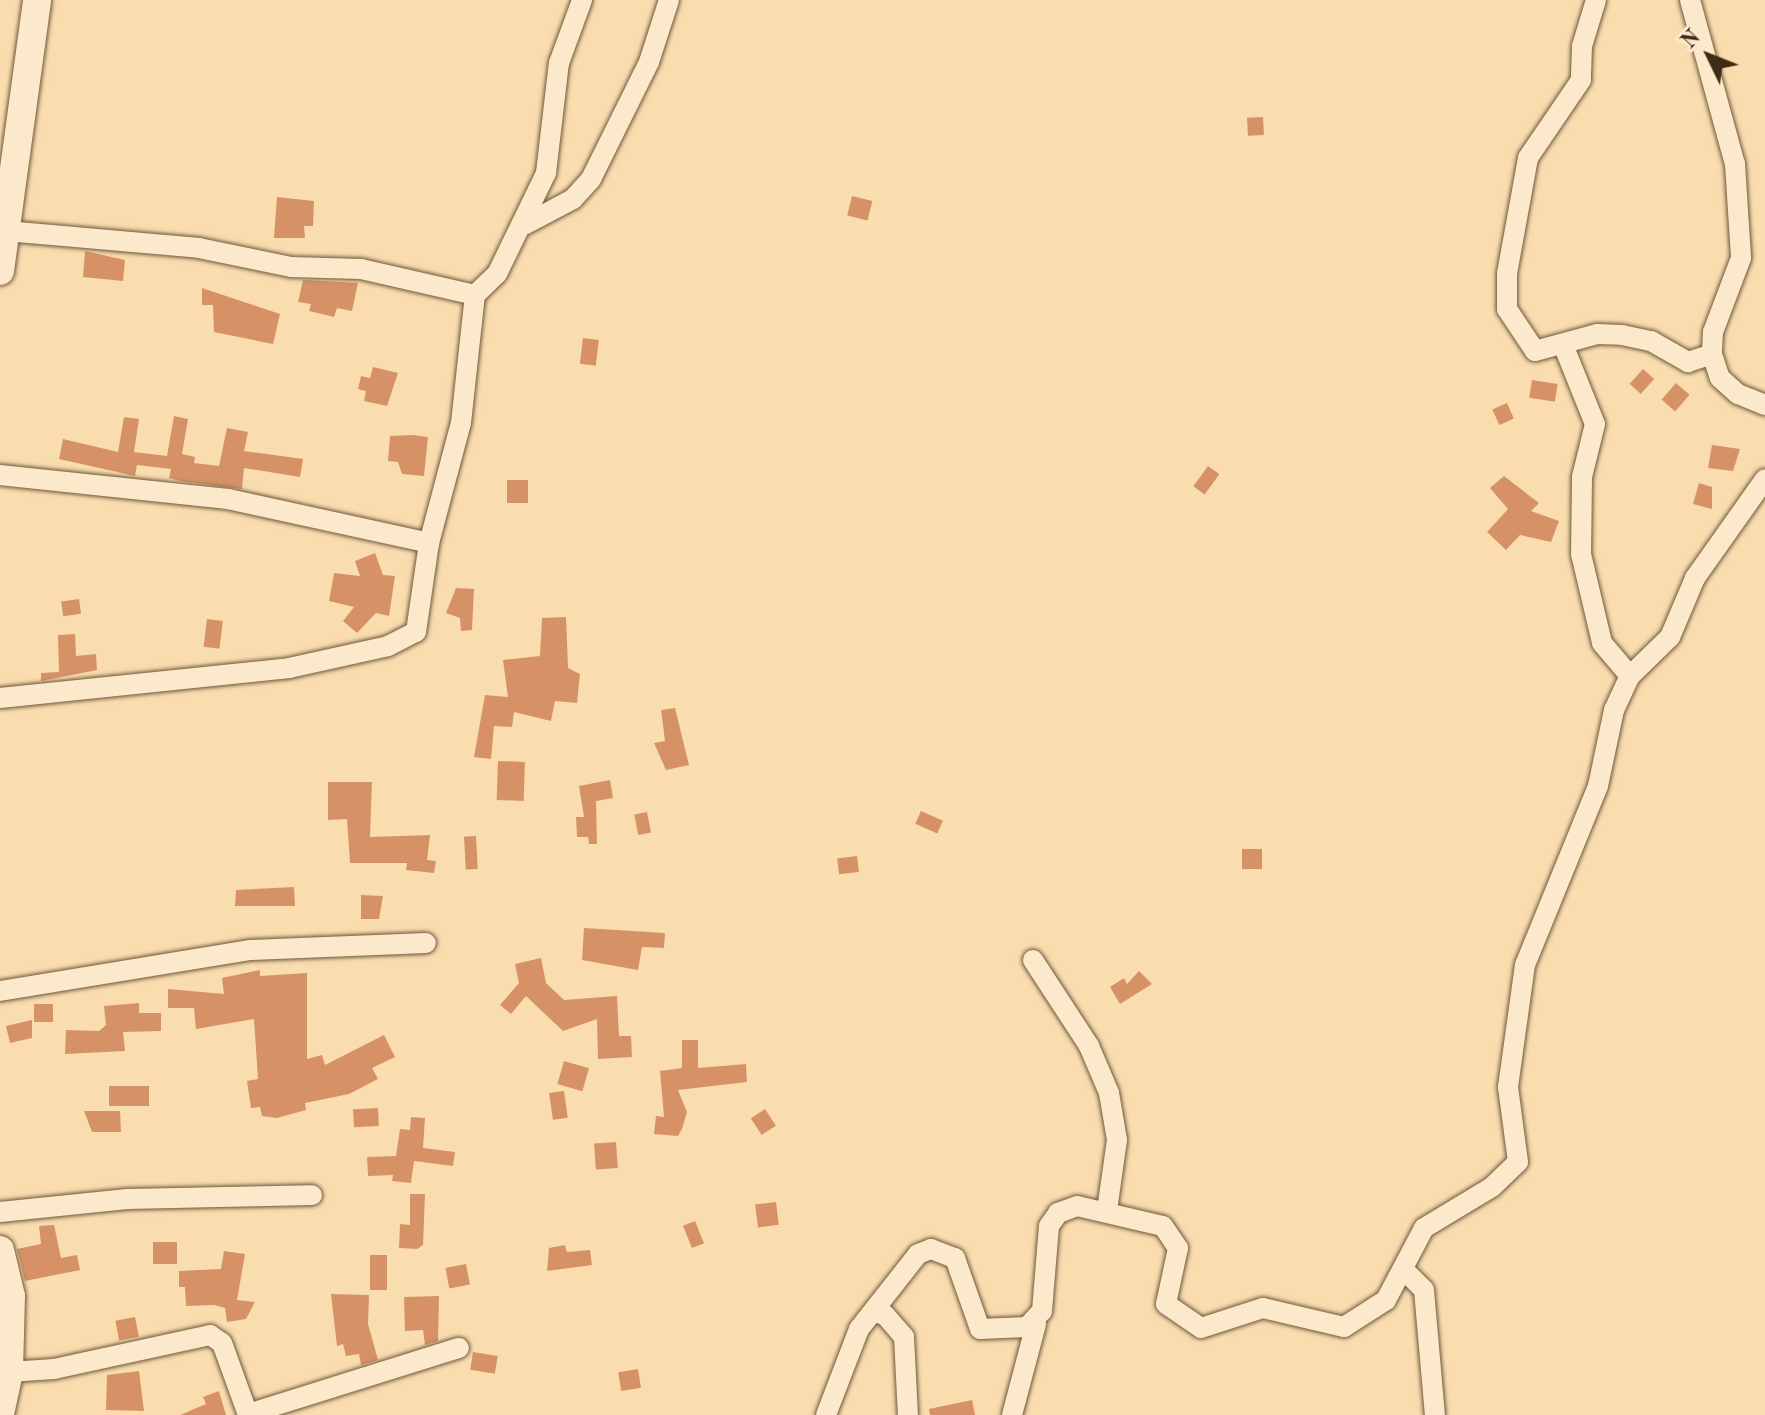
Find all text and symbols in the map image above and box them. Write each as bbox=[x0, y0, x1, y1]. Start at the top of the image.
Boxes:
north arrow bbox=[1669, 16, 1749, 96]
text: N bbox=[1678, 26, 1705, 53]

